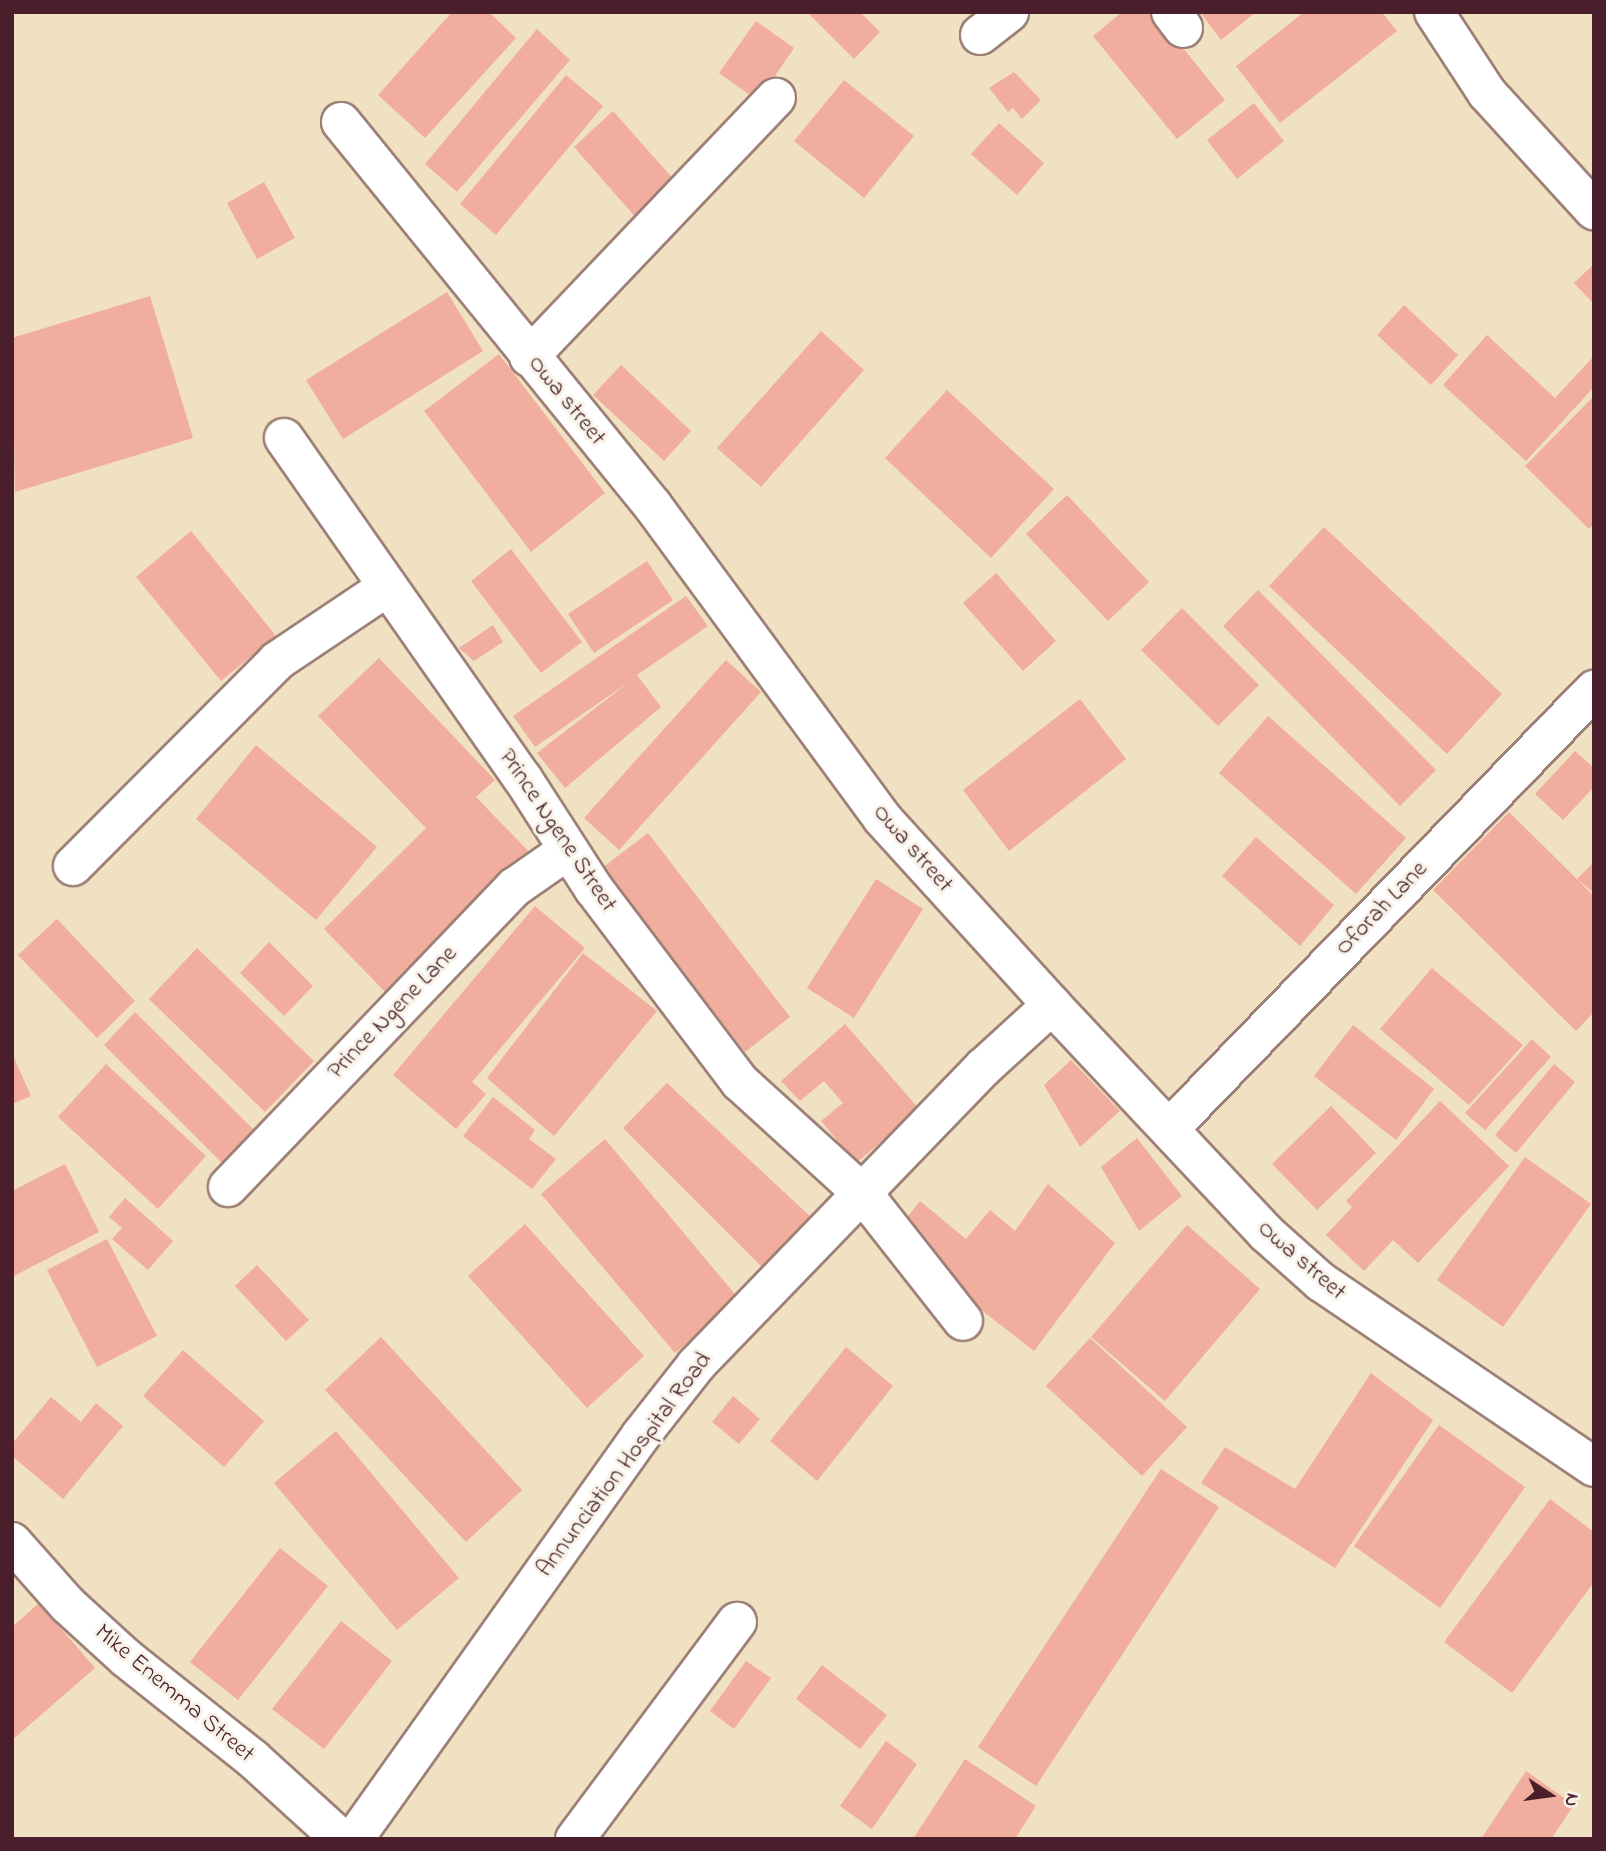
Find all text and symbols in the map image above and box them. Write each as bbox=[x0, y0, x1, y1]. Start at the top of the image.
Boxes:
street label: Owa street bbox=[521, 350, 611, 452]
street label: Prince Ngene Street bbox=[492, 744, 622, 918]
street label: Owa street bbox=[866, 799, 958, 899]
street label: Oforah Lane bbox=[1330, 856, 1434, 962]
street label: Prince Ngene Lane bbox=[322, 940, 464, 1086]
street label: Owa street bbox=[1251, 1215, 1351, 1307]
street label: Annunciation Hospital Road bbox=[531, 1347, 719, 1583]
street label: Mike Enemma Street bbox=[88, 1619, 260, 1769]
north arrow bbox=[1515, 1760, 1585, 1830]
text: N bbox=[1556, 1791, 1586, 1809]

